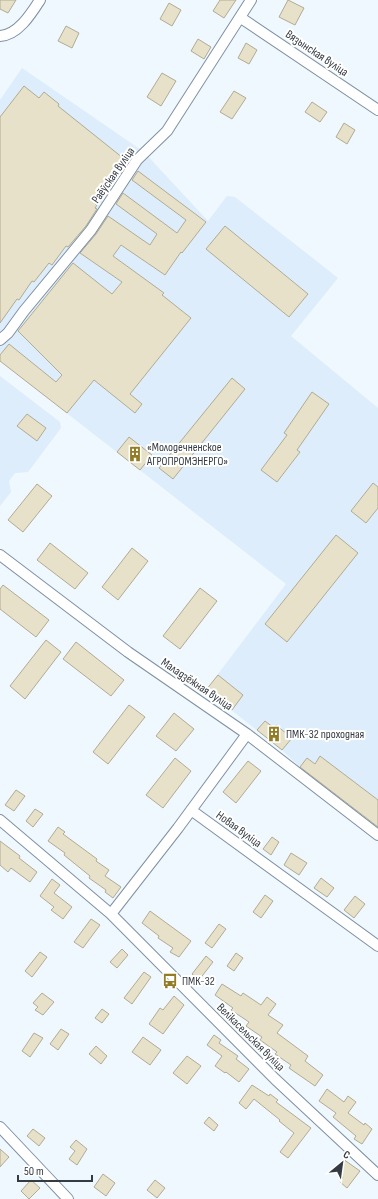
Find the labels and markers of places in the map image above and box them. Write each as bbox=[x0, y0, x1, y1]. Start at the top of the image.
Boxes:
place label: «Молодечненское АГРОПРОМЭНЕРГО» bbox=[146, 440, 228, 469]
building icon: «Молодечненское АГРОПРОМЭНЕРГО» bbox=[126, 445, 144, 463]
building icon: ПМК-32 проходная bbox=[265, 725, 283, 743]
place label: ПМК-32 проходная bbox=[286, 727, 365, 742]
bus stop icon: ПМК-32 bbox=[161, 972, 179, 990]
place label: ПМК-32 bbox=[182, 974, 215, 989]

